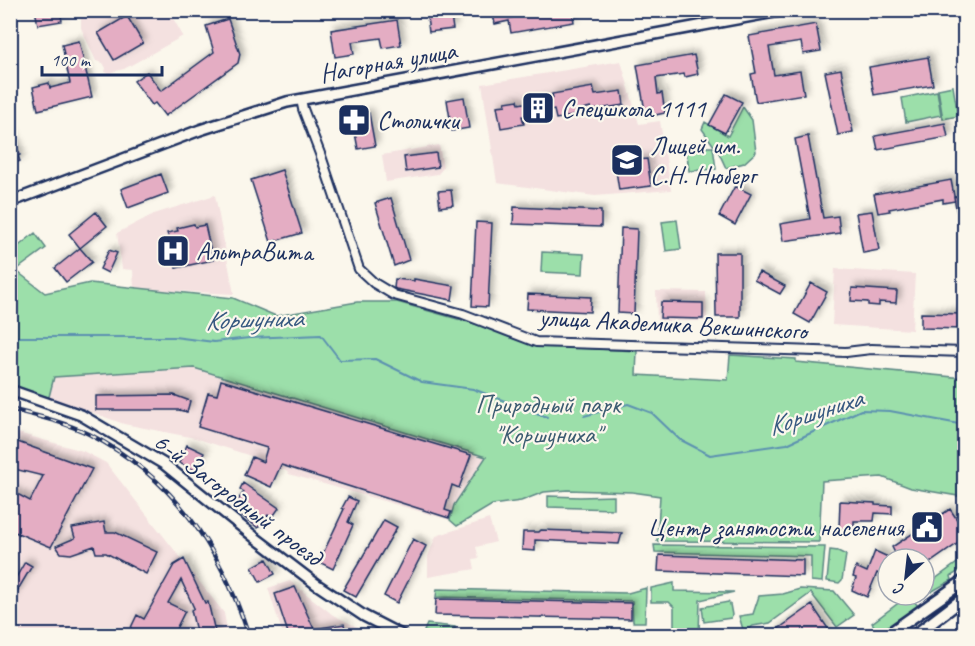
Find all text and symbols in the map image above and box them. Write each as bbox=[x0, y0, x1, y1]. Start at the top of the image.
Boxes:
street label: Нагорная улица bbox=[317, 33, 460, 90]
scale bar bbox=[42, 39, 162, 77]
text: 100 m bbox=[51, 49, 92, 71]
building icon: Спецшкола 1111 bbox=[520, 90, 556, 126]
place label: Спецшкола 1111 bbox=[561, 92, 707, 125]
pharmacy icon: Столички bbox=[336, 102, 372, 138]
place label: Столички bbox=[377, 104, 461, 137]
place label: Лицей им. С.Н. Нюберг bbox=[650, 129, 758, 192]
school or university icon: Лицей им. С.Н. Нюберг bbox=[609, 142, 645, 178]
hospital icon: АльтраВита bbox=[155, 233, 191, 269]
place label: АльтраВита bbox=[196, 235, 315, 268]
water label: Коршуниха bbox=[205, 300, 306, 338]
street label: улица Академика Векшинского bbox=[536, 300, 811, 348]
water label: Коршуниха bbox=[763, 380, 869, 443]
park label: Природный парк "Коршуниха" bbox=[476, 388, 622, 451]
street label: 6-й Загородный проезд bbox=[147, 425, 331, 575]
public building icon: Центр занятости населения bbox=[909, 509, 945, 545]
place label: Центр занятости населения bbox=[648, 511, 906, 545]
north arrow bbox=[876, 547, 936, 607]
text: С bbox=[890, 578, 908, 600]

